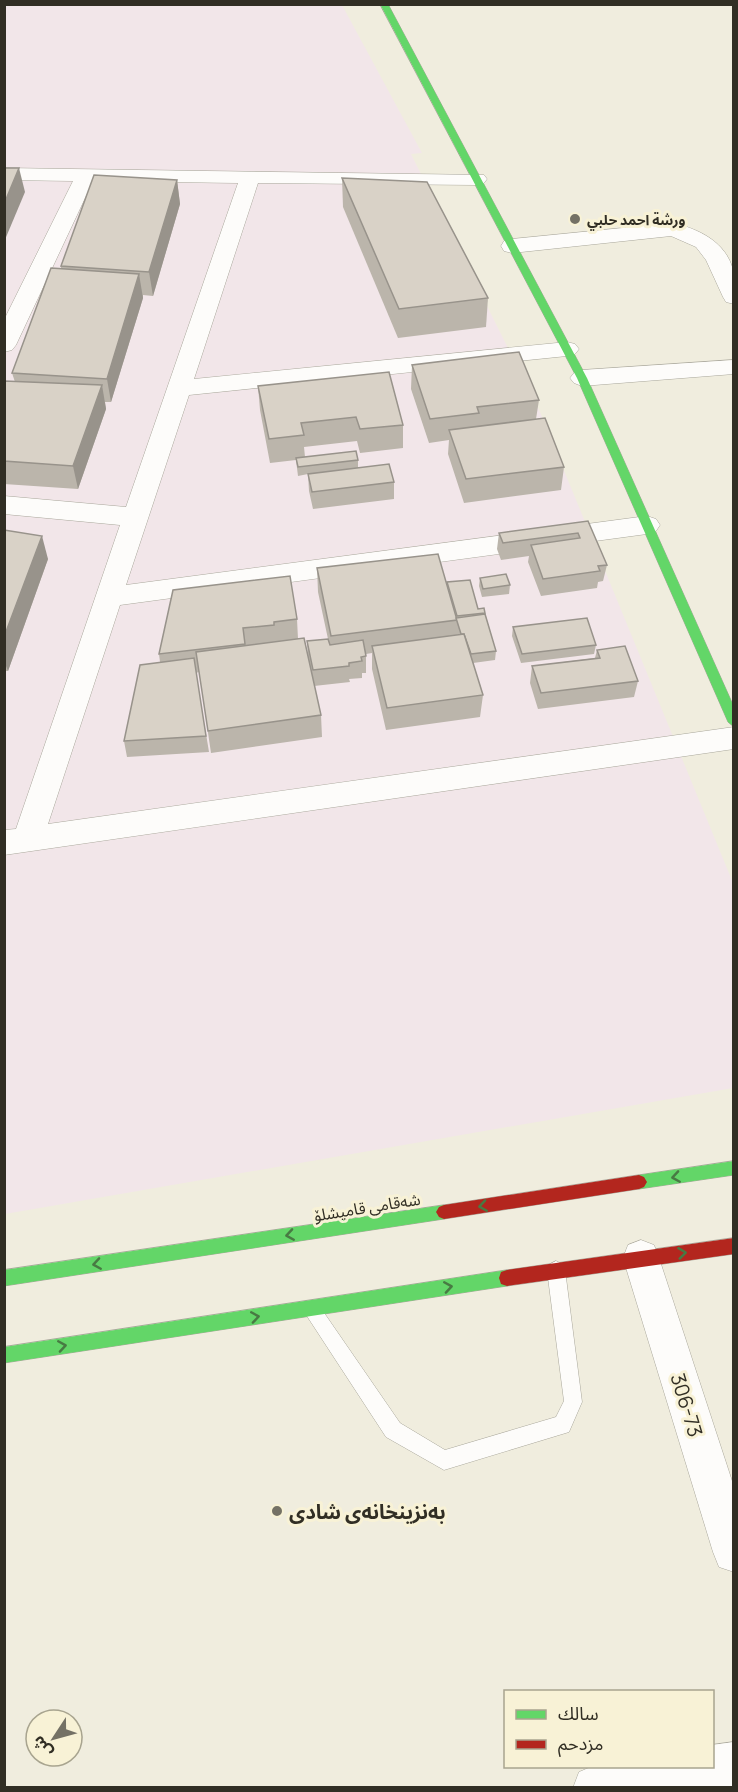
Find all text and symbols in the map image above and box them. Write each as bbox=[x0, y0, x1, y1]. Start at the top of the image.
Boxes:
place label: ورشة احمد حلبي bbox=[587, 210, 686, 231]
marker: ورشة احمد حلبي bbox=[568, 212, 582, 226]
one-way arrow bbox=[671, 1170, 680, 1182]
street label: شەقامی قامیشلۆ bbox=[312, 1188, 422, 1226]
one-way arrow bbox=[478, 1199, 487, 1211]
one-way arrow bbox=[285, 1228, 295, 1240]
one-way arrow bbox=[678, 1247, 687, 1259]
one-way arrow bbox=[93, 1257, 102, 1269]
one-way arrow bbox=[442, 1281, 452, 1294]
one-way arrow bbox=[250, 1311, 260, 1324]
one-way arrow bbox=[58, 1341, 67, 1353]
street label: 306-73 bbox=[665, 1370, 709, 1440]
place label: بەنزینخانەی شادی bbox=[289, 1498, 446, 1525]
marker: بەنزینخانەی شادی bbox=[270, 1504, 284, 1518]
legend bbox=[504, 1690, 714, 1768]
text: سالك bbox=[558, 1701, 599, 1725]
north arrow bbox=[24, 1708, 84, 1768]
text: ش bbox=[26, 1731, 57, 1762]
text: مزدحم bbox=[558, 1731, 603, 1757]

